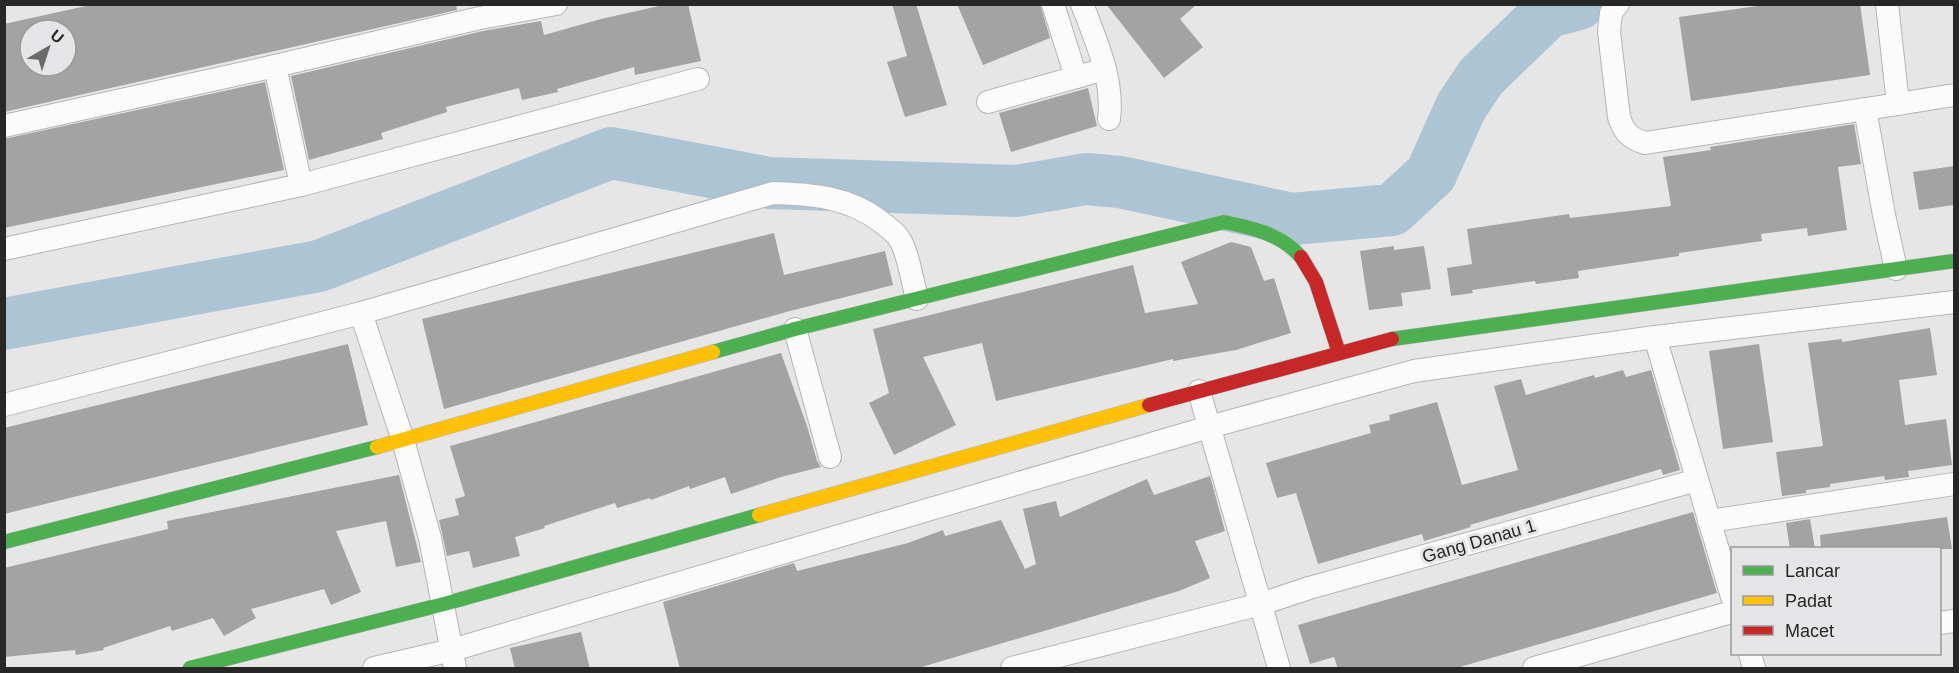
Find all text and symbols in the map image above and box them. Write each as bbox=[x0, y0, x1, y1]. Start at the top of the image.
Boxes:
north arrow bbox=[18, 18, 78, 78]
text: U bbox=[47, 26, 67, 47]
street label: Gang Danau 1 bbox=[1420, 515, 1538, 567]
legend bbox=[1731, 547, 1941, 655]
text: Lancar bbox=[1785, 561, 1840, 581]
text: Padat bbox=[1785, 591, 1832, 611]
text: Macet bbox=[1785, 621, 1834, 641]

